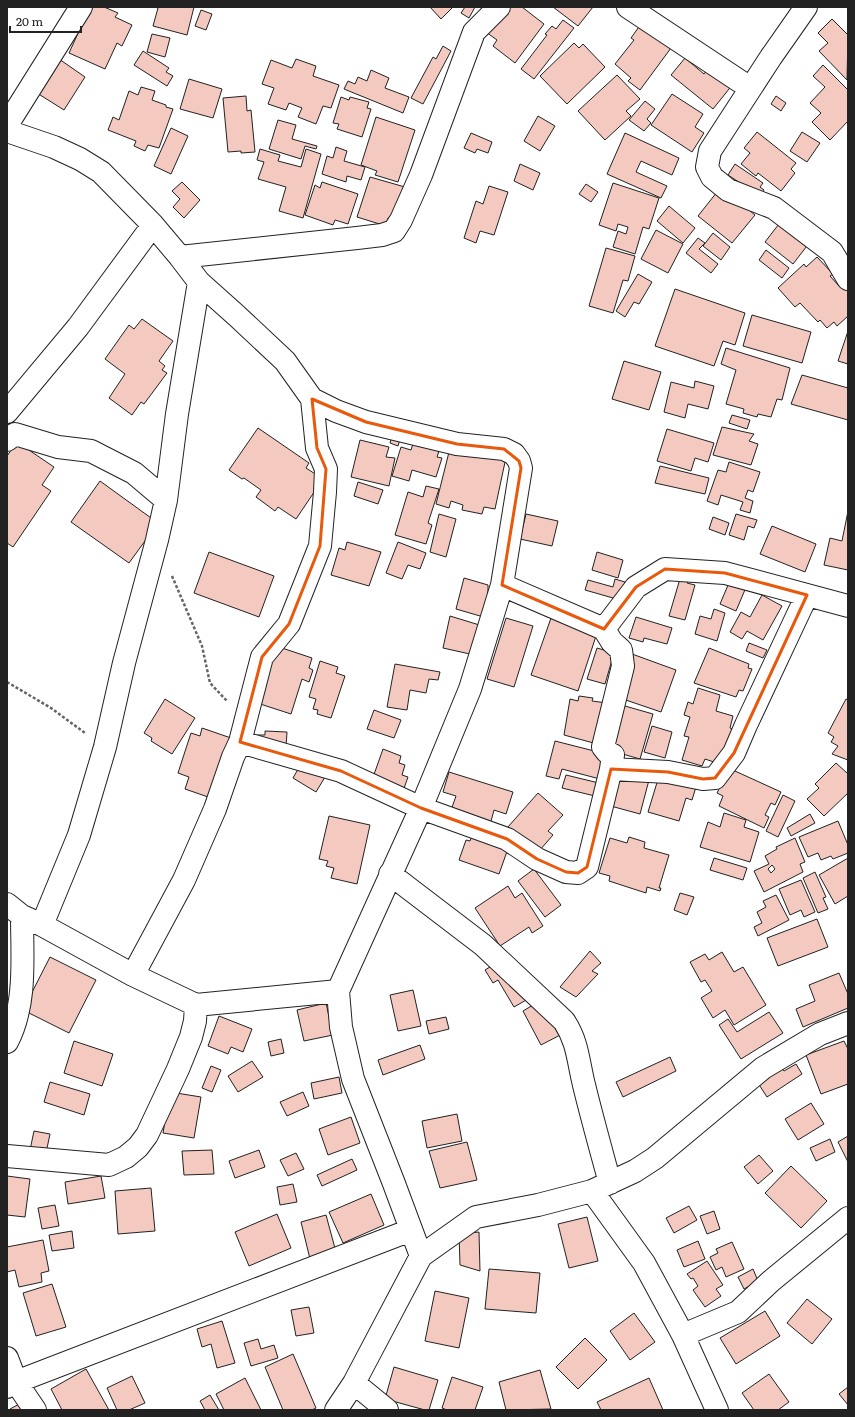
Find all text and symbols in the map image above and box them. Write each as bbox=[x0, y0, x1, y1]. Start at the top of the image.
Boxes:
scale bar bbox=[10, 8, 81, 34]
text: 20 m bbox=[16, 12, 43, 30]

